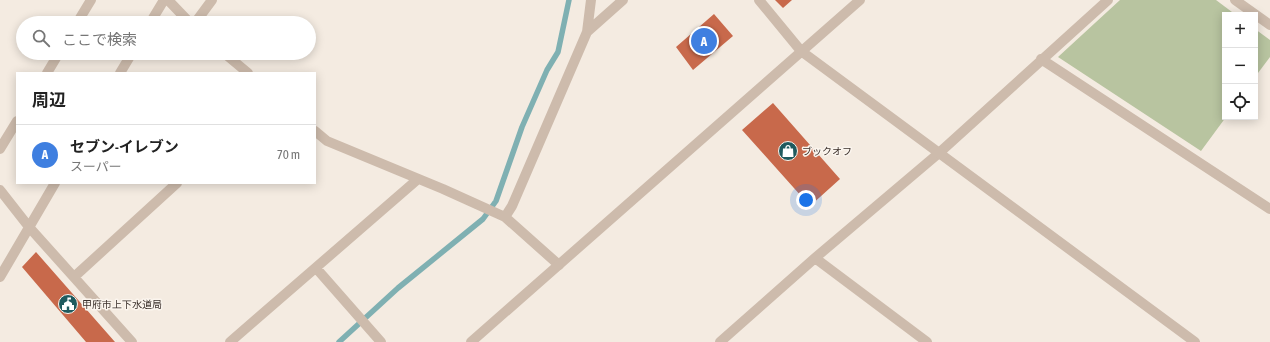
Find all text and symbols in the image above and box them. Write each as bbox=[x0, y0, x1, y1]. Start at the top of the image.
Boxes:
map controls bbox=[1222, 12, 1258, 120]
button: + bbox=[1222, 12, 1258, 48]
search box bbox=[16, 16, 316, 60]
pin: A bbox=[691, 26, 717, 56]
icon: search bbox=[30, 27, 52, 49]
text: ここで検索 bbox=[62, 31, 137, 48]
button: − bbox=[1222, 48, 1258, 84]
button: locate bbox=[1222, 84, 1258, 120]
text: 周辺 bbox=[32, 90, 66, 110]
text: セブン-イレブン bbox=[70, 138, 179, 155]
shop icon: ブックオフ bbox=[777, 140, 799, 162]
place label: ブックオフ bbox=[802, 146, 852, 157]
text: A bbox=[42, 147, 48, 162]
text: 70 m bbox=[277, 147, 300, 162]
text: スーパー bbox=[70, 159, 122, 174]
your location bbox=[796, 190, 816, 210]
public building icon: 甲府市上下水道局 bbox=[57, 293, 79, 315]
place label: 甲府市上下水道局 bbox=[82, 299, 162, 310]

